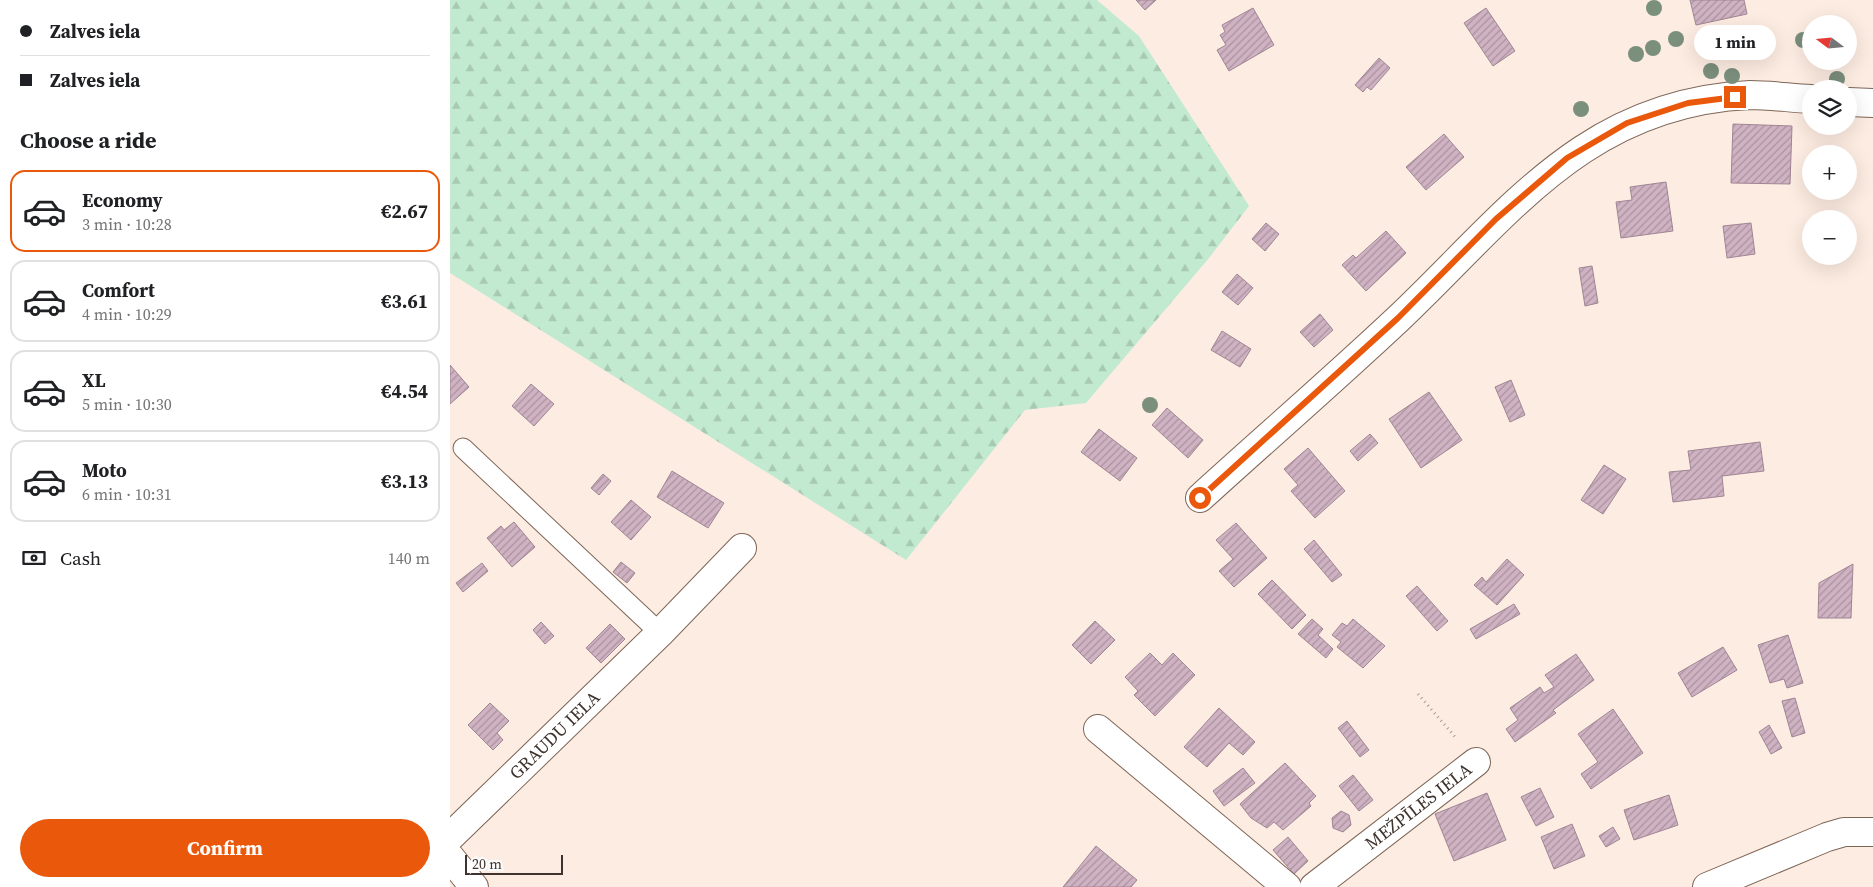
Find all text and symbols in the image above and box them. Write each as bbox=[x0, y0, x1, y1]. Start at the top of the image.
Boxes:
north arrow bbox=[1802, 15, 1858, 70]
map controls bbox=[1802, 15, 1857, 265]
text: Zalves iela bbox=[50, 18, 140, 44]
callout: 1 min bbox=[1694, 24, 1776, 59]
text: 1 min bbox=[1714, 31, 1756, 53]
text: Zalves iela bbox=[50, 67, 140, 93]
button: layers bbox=[1802, 80, 1857, 135]
route end bbox=[1724, 86, 1746, 108]
text: Choose a ride bbox=[20, 125, 157, 155]
button: + bbox=[1802, 145, 1857, 200]
text: Economy bbox=[82, 187, 163, 213]
icon: car bbox=[22, 189, 67, 234]
text: €2.67 bbox=[381, 198, 428, 224]
button: − bbox=[1802, 210, 1857, 265]
text: 3 min · 10:28 bbox=[82, 213, 172, 235]
text: Comfort bbox=[82, 277, 155, 303]
icon: car bbox=[22, 279, 67, 324]
text: €3.61 bbox=[381, 288, 428, 314]
text: 4 min · 10:29 bbox=[82, 303, 172, 325]
text: XL bbox=[82, 367, 105, 393]
icon: car bbox=[22, 369, 67, 414]
text: €4.54 bbox=[381, 378, 428, 404]
text: 5 min · 10:30 bbox=[82, 393, 172, 415]
text: Moto bbox=[82, 457, 127, 483]
icon: car bbox=[22, 459, 67, 504]
text: €3.13 bbox=[381, 468, 428, 494]
text: 6 min · 10:31 bbox=[82, 483, 172, 505]
route start bbox=[1189, 487, 1211, 509]
icon: cash bbox=[20, 544, 48, 572]
text: Cash bbox=[60, 545, 101, 571]
text: 140 m bbox=[388, 547, 430, 569]
street label: GRAUDU IELA bbox=[504, 685, 605, 785]
street label: MEŽPĪLES IELA bbox=[1359, 757, 1477, 855]
button: Confirm bbox=[20, 819, 430, 877]
scale bar bbox=[465, 852, 562, 875]
text: 20 m bbox=[472, 854, 502, 874]

